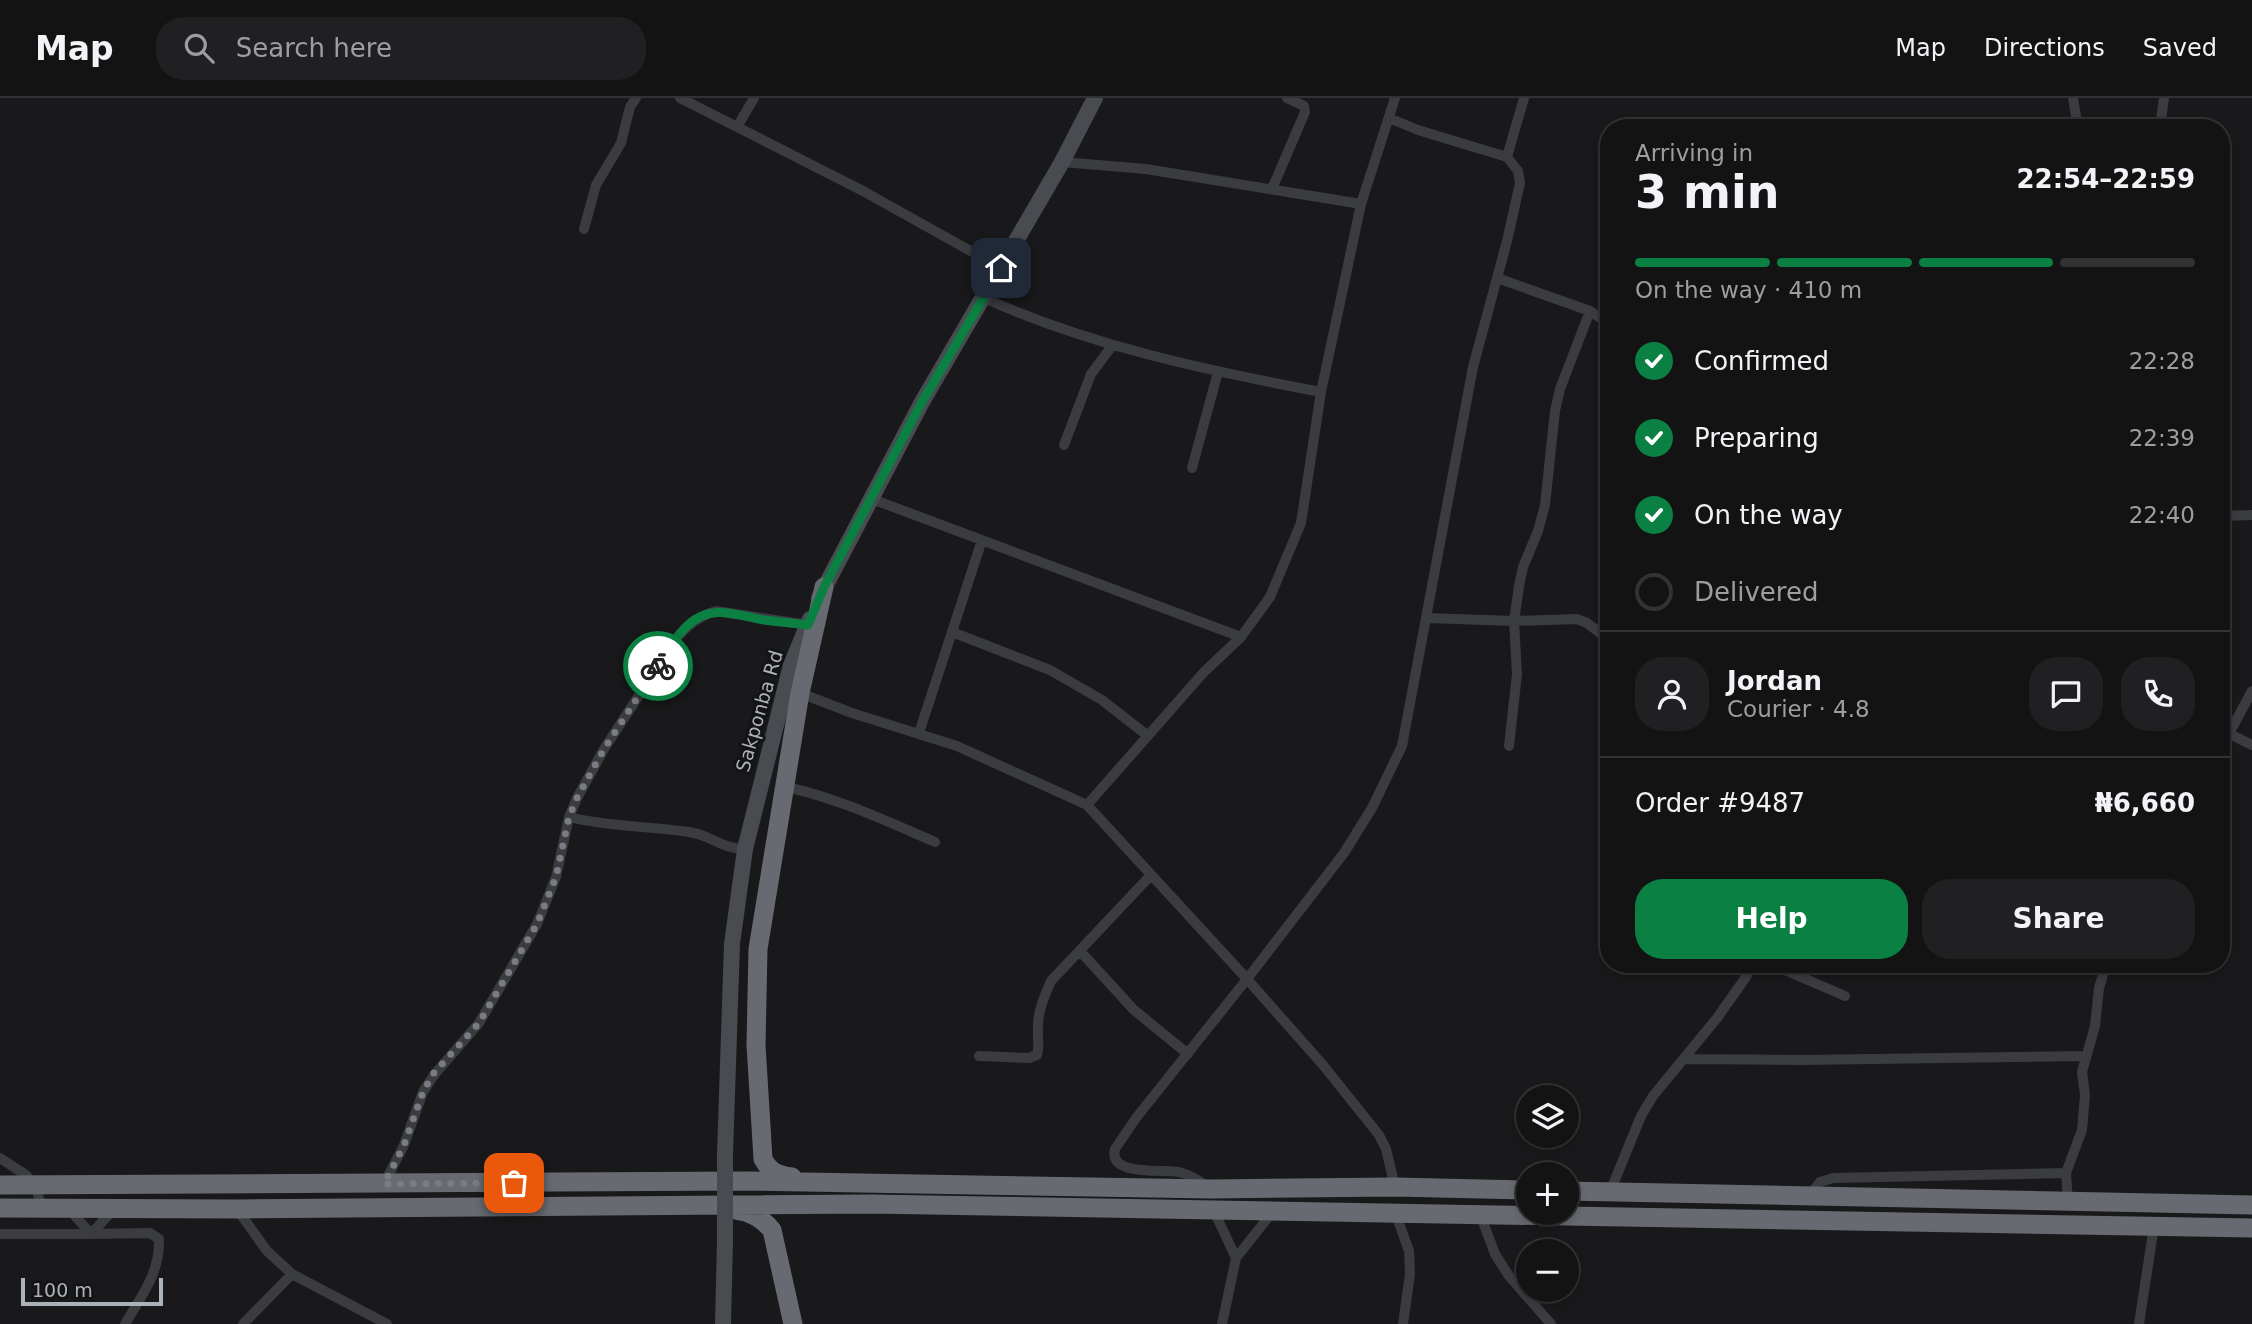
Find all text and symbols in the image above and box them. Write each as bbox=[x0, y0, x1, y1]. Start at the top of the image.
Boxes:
search box bbox=[156, 17, 646, 80]
text: Map bbox=[35, 29, 114, 68]
icon: search bbox=[180, 29, 218, 67]
text: Search here bbox=[236, 33, 392, 63]
text: Map bbox=[1895, 34, 1946, 62]
text: Directions bbox=[1984, 34, 2105, 62]
text: Saved bbox=[2143, 34, 2217, 62]
text: Arriving in bbox=[1635, 140, 1753, 166]
text: 22:54–22:59 bbox=[2016, 164, 2195, 194]
text: 3 min bbox=[1635, 165, 1779, 219]
pin bbox=[971, 238, 1031, 298]
icon: home bbox=[982, 249, 1020, 287]
text: On the way · 410 m bbox=[1635, 277, 1862, 303]
icon: check bbox=[1635, 342, 1673, 380]
text: Confirmed bbox=[1694, 346, 1829, 376]
text: 22:28 bbox=[2129, 348, 2195, 374]
icon: check bbox=[1635, 419, 1673, 457]
text: Preparing bbox=[1694, 423, 1819, 453]
text: 22:39 bbox=[2129, 425, 2195, 451]
icon: check bbox=[1635, 496, 1673, 534]
text: On the way bbox=[1694, 500, 1843, 530]
text: 22:40 bbox=[2129, 502, 2195, 528]
text: Delivered bbox=[1694, 577, 1818, 607]
courier bbox=[623, 631, 693, 701]
icon: bike bbox=[639, 647, 677, 685]
street label: Sakponba Rd bbox=[731, 648, 787, 774]
button: person bbox=[1635, 657, 1709, 731]
button: chat bbox=[2029, 657, 2103, 731]
button: phone bbox=[2121, 657, 2195, 731]
text: Jordan bbox=[1727, 666, 1822, 696]
text: Courier · 4.8 bbox=[1727, 696, 1870, 722]
text: Order #9487 bbox=[1635, 788, 1805, 818]
text: ₦6,660 bbox=[2095, 788, 2195, 818]
button: Help bbox=[1635, 879, 1908, 959]
button: Share bbox=[1922, 879, 2195, 959]
map controls bbox=[1516, 1085, 1579, 1302]
button: layers bbox=[1516, 1085, 1579, 1148]
pin bbox=[484, 1153, 544, 1213]
button: + bbox=[1516, 1162, 1579, 1225]
icon: bag bbox=[495, 1164, 533, 1202]
button: − bbox=[1516, 1239, 1579, 1302]
scale bar bbox=[21, 1275, 163, 1307]
text: 100 m bbox=[32, 1279, 93, 1301]

